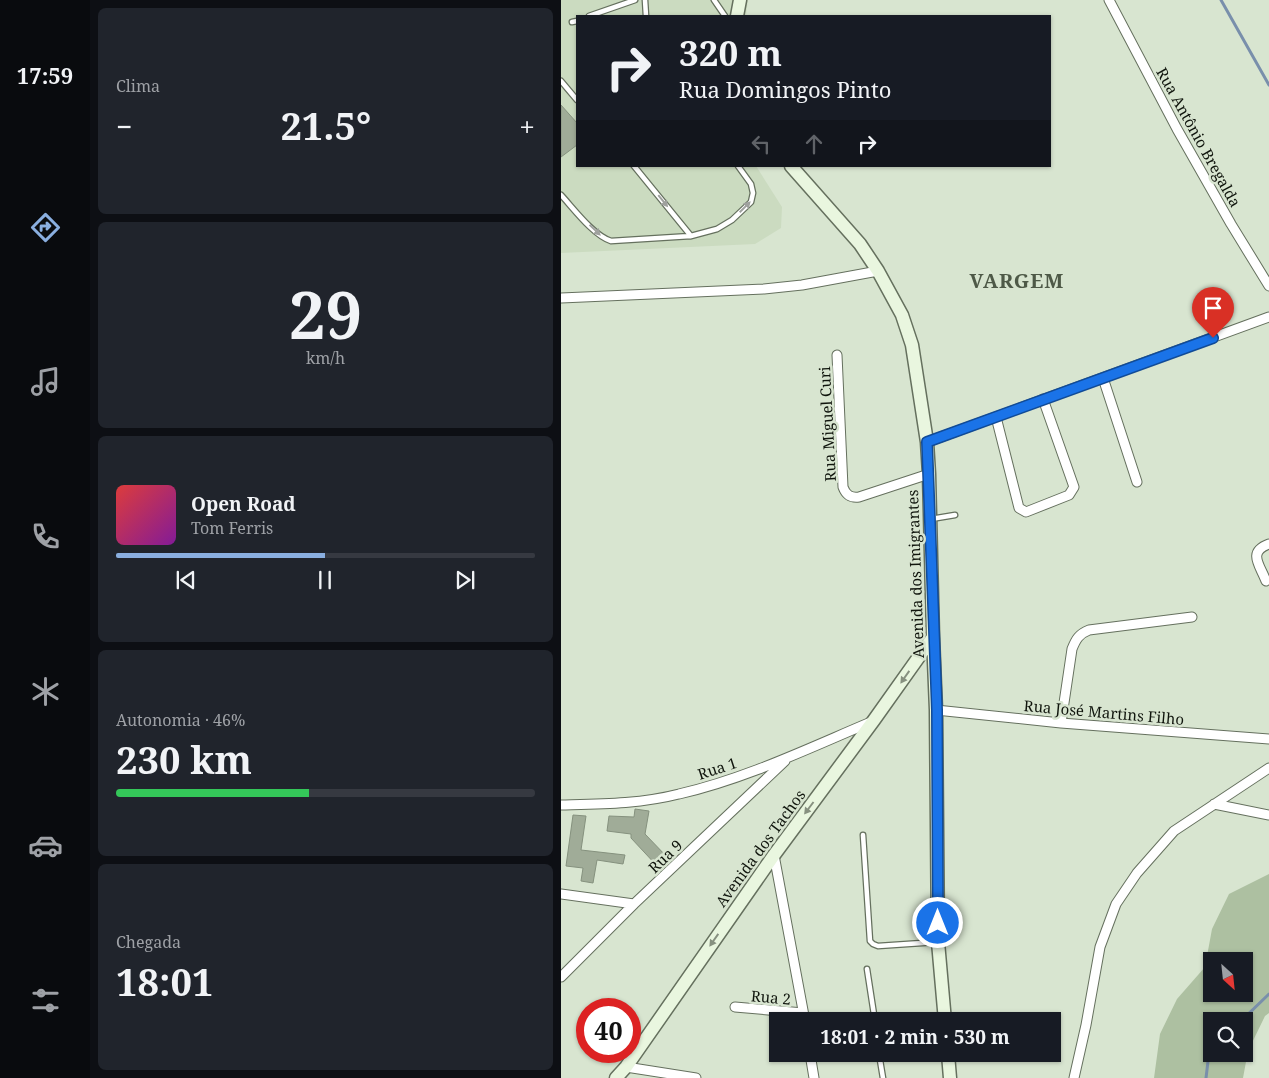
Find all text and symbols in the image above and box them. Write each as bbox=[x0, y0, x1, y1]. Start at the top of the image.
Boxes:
text: 320 m bbox=[679, 29, 782, 76]
icon: right bbox=[596, 35, 661, 100]
text: 17:59 bbox=[17, 60, 73, 90]
street label: Rua Antônio Bregalda bbox=[1152, 64, 1246, 210]
text: Rua Domingos Pinto bbox=[679, 74, 891, 104]
text: Clima bbox=[116, 75, 160, 97]
text: 21.5° bbox=[280, 99, 371, 151]
text: − bbox=[116, 107, 132, 145]
text: + bbox=[519, 107, 535, 145]
icon: left bbox=[747, 130, 775, 158]
icon: ahead bbox=[800, 130, 828, 158]
icon: right bbox=[853, 130, 881, 158]
one-way arrow bbox=[658, 194, 669, 207]
one-way arrow bbox=[738, 202, 750, 214]
icon: directions bbox=[28, 210, 63, 245]
one-way arrow bbox=[588, 224, 600, 236]
district label: VARGEM bbox=[970, 267, 1064, 294]
text: 29 bbox=[289, 270, 362, 358]
pin bbox=[1192, 287, 1234, 338]
icon: arrive bbox=[1199, 294, 1227, 322]
text: km/h bbox=[306, 347, 345, 369]
icon: music bbox=[28, 364, 63, 399]
street label: Rua Miguel Curi bbox=[814, 366, 840, 482]
street label: Avenida dos Imigrantes bbox=[902, 489, 928, 659]
text: Open Road bbox=[191, 491, 296, 517]
text: Tom Ferris bbox=[191, 517, 273, 539]
icon: phone bbox=[28, 519, 63, 554]
icon: previous bbox=[172, 566, 200, 594]
icon: pause bbox=[311, 566, 339, 594]
icon: next bbox=[451, 566, 479, 594]
one-way arrow bbox=[900, 670, 910, 684]
icon: climate bbox=[28, 674, 63, 709]
street label: Rua José Martins Filho bbox=[1023, 695, 1185, 729]
text: Autonomia · 46% bbox=[116, 709, 245, 731]
text: 230 km bbox=[116, 733, 252, 785]
street label: Rua 1 bbox=[695, 752, 739, 784]
street label: Avenida dos Tachos bbox=[711, 785, 810, 911]
one-way arrow bbox=[803, 801, 814, 814]
icon: car bbox=[28, 828, 63, 863]
street label: Rua 9 bbox=[644, 835, 686, 877]
position arrow bbox=[911, 896, 963, 948]
text: Chegada bbox=[116, 931, 181, 953]
one-way arrow bbox=[709, 934, 719, 947]
north arrow bbox=[1203, 952, 1253, 1002]
map controls bbox=[1203, 952, 1253, 1062]
text: 18:01 bbox=[116, 955, 213, 1007]
icon: filters bbox=[28, 983, 63, 1018]
street label: Rua 2 bbox=[750, 985, 792, 1009]
speed limit sign: 40 bbox=[576, 998, 641, 1063]
button: search bbox=[1203, 1012, 1253, 1062]
text: 18:01 · 2 min · 530 m bbox=[820, 1024, 1010, 1050]

